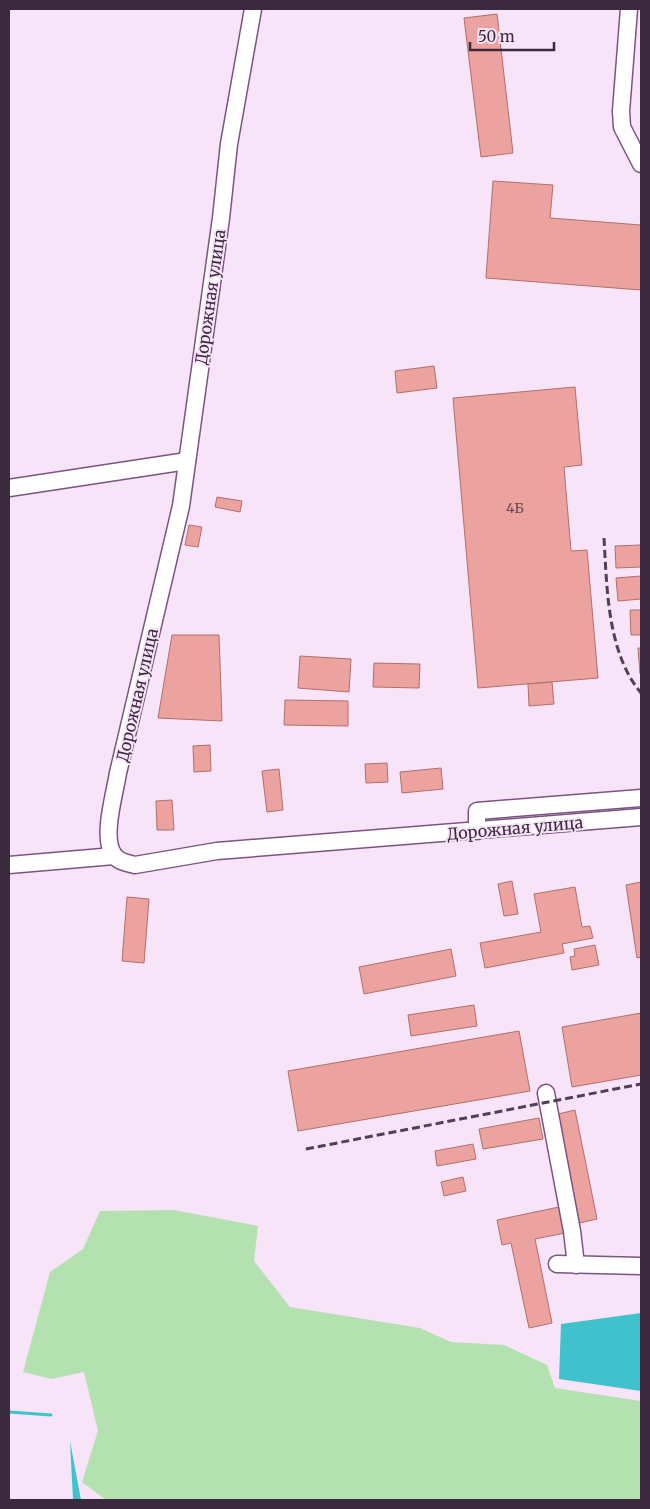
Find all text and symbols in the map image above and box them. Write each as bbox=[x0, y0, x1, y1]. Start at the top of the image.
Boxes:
scale bar bbox=[470, 20, 554, 52]
text: 50 m bbox=[478, 27, 515, 46]
street label: Дорожная улица bbox=[191, 228, 229, 366]
house number: 4Б bbox=[506, 499, 524, 517]
street label: Дорожная улица bbox=[112, 626, 162, 764]
street label: Дорожная улица bbox=[446, 812, 584, 844]

